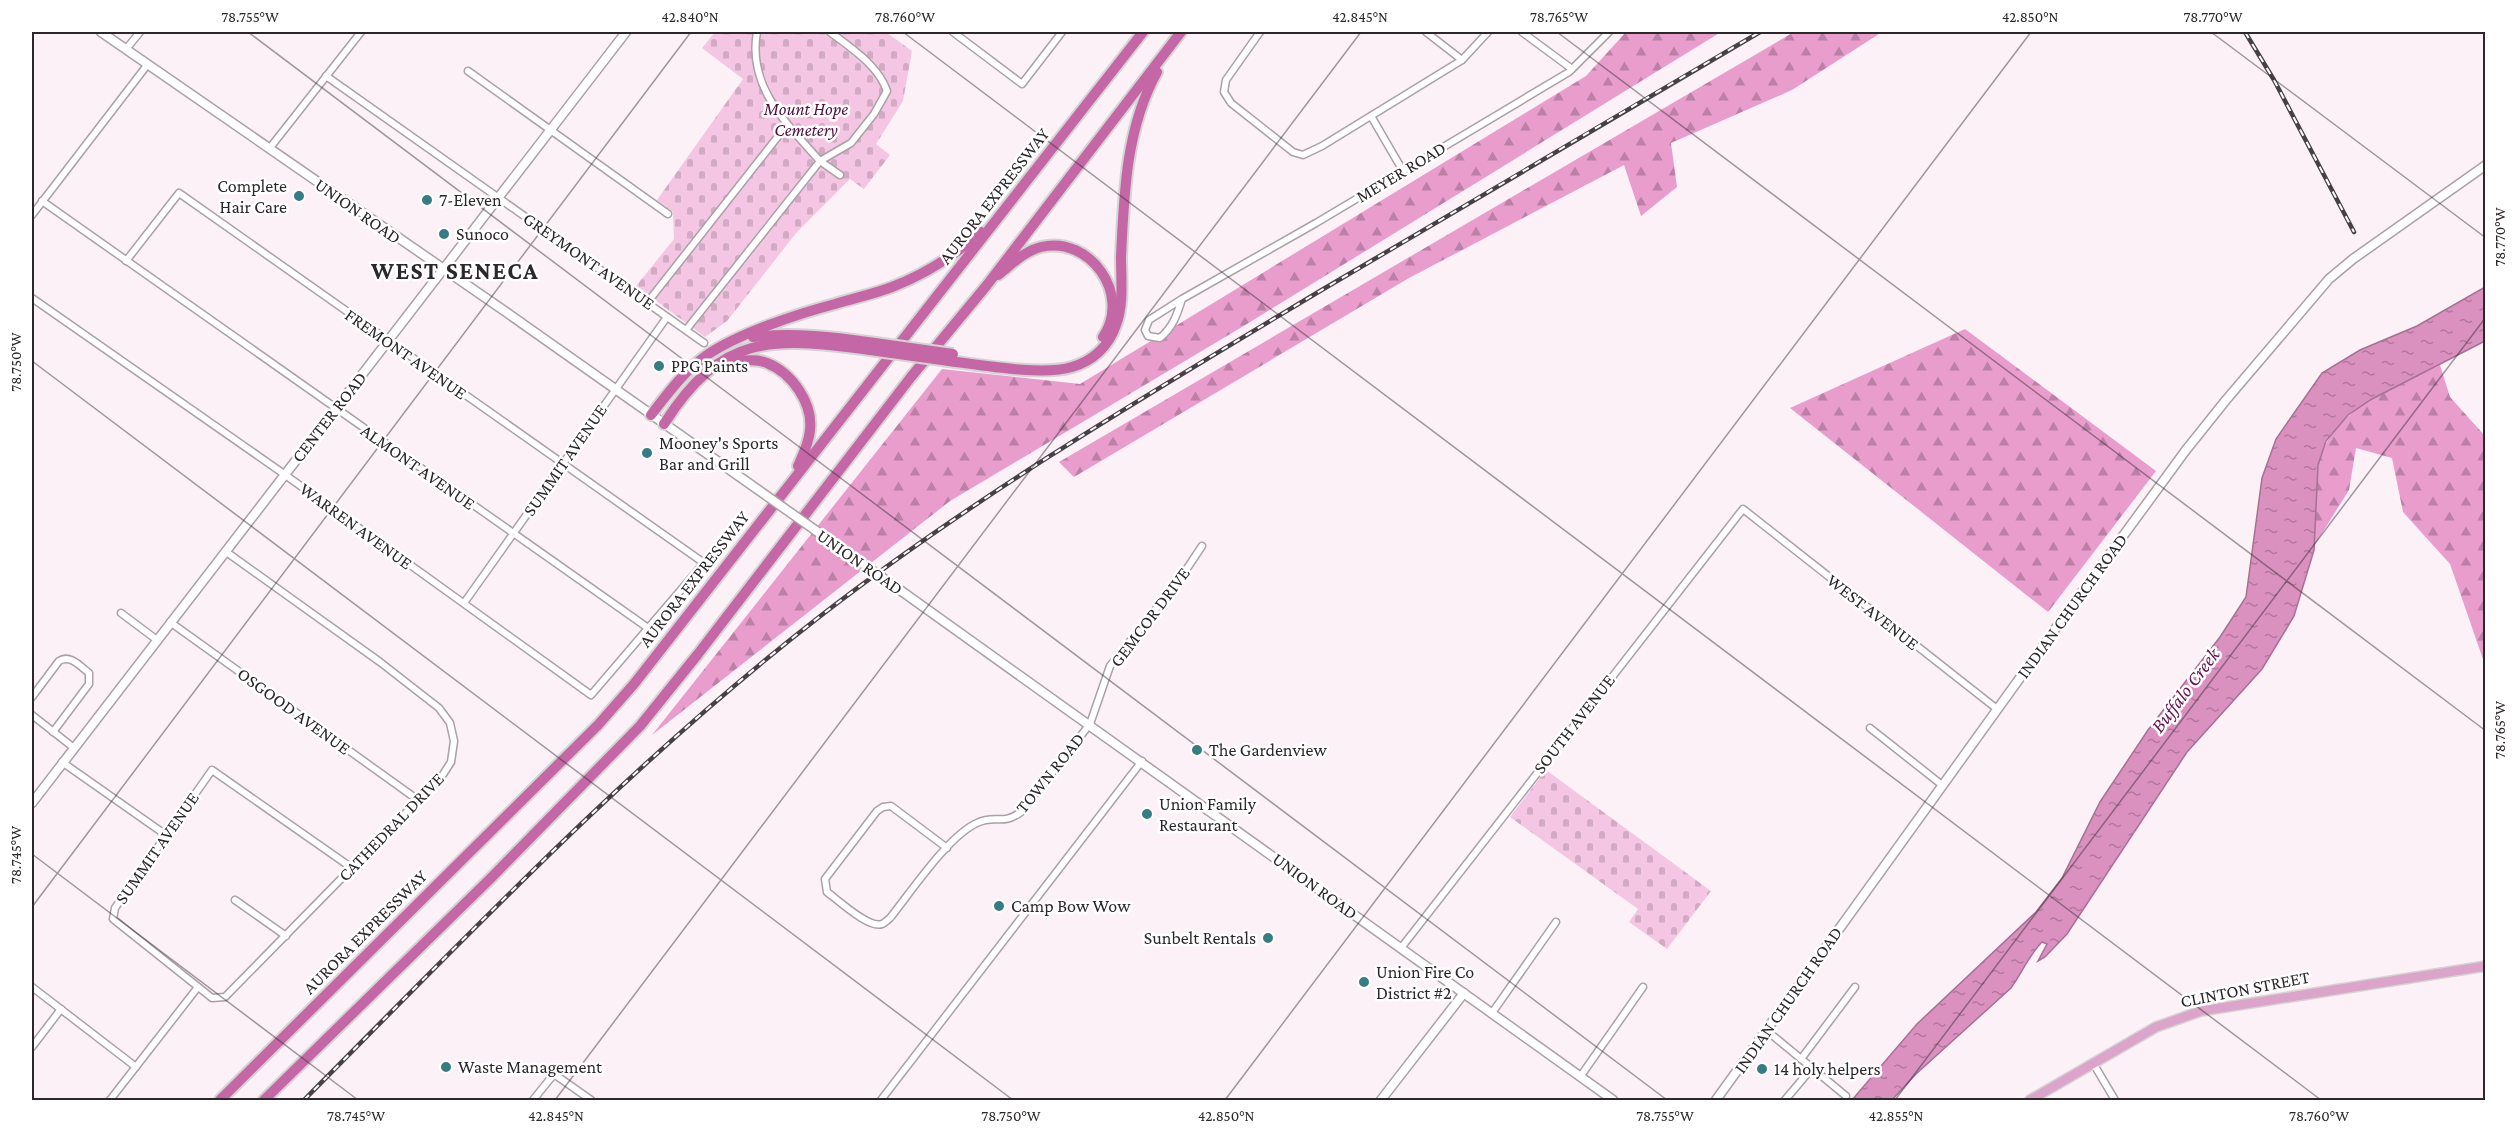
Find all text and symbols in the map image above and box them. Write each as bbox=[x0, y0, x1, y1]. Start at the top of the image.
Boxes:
text: 78.755°W bbox=[221, 9, 279, 25]
text: 42.840°N bbox=[661, 9, 719, 25]
text: 78.760°W bbox=[875, 9, 935, 25]
text: 42.845°N bbox=[1332, 9, 1388, 25]
text: 78.765°W bbox=[1530, 9, 1588, 25]
text: 42.850°N bbox=[2002, 9, 2058, 25]
text: 78.770°W bbox=[2183, 9, 2243, 25]
park label: Mount Hope Cemetery bbox=[763, 99, 848, 140]
street label: AURORA EXPRESSWAY bbox=[935, 124, 1054, 268]
street label: MEYER ROAD bbox=[1353, 137, 1449, 207]
street label: UNION ROAD bbox=[311, 174, 405, 248]
place label: Complete Hair Care bbox=[217, 176, 287, 217]
marker: Complete Hair Care bbox=[292, 189, 306, 203]
place label: 7-Eleven bbox=[439, 190, 502, 210]
marker: 7-Eleven bbox=[420, 193, 434, 207]
text: 78.770°W bbox=[2492, 207, 2508, 267]
street label: GREYMONT AVENUE bbox=[520, 208, 659, 314]
place label: Sunoco bbox=[456, 224, 509, 244]
marker: Sunoco bbox=[437, 227, 451, 241]
district label: WEST SENECA bbox=[370, 257, 539, 284]
street label: FREMONT AVENUE bbox=[341, 305, 471, 404]
text: 78.750°W bbox=[8, 332, 24, 392]
place label: PPG Paints bbox=[671, 356, 748, 376]
marker: PPG Paints bbox=[652, 359, 666, 373]
street label: CENTER ROAD bbox=[288, 368, 370, 466]
street label: SUMMIT AVENUE bbox=[519, 400, 611, 520]
street label: ALMONT AVENUE bbox=[357, 420, 479, 514]
place label: Mooney's Sports Bar and Grill bbox=[659, 433, 778, 474]
marker: Mooney's Sports Bar and Grill bbox=[640, 446, 654, 460]
street label: WARREN AVENUE bbox=[296, 478, 416, 574]
street label: AURORA EXPRESSWAY bbox=[635, 507, 754, 651]
street label: UNION ROAD bbox=[813, 525, 907, 599]
street label: INDIAN CHURCH ROAD bbox=[2013, 530, 2131, 682]
street label: GEMCOR DRIVE bbox=[1106, 563, 1194, 671]
street label: WEST AVENUE bbox=[1823, 570, 1923, 654]
water label: Buffalo Creek bbox=[2146, 642, 2225, 737]
street label: OSGOOD AVENUE bbox=[234, 663, 355, 759]
street label: SOUTH AVENUE bbox=[1529, 670, 1619, 778]
text: 78.765°W bbox=[2492, 701, 2508, 759]
street label: TOWN ROAD bbox=[1012, 729, 1088, 817]
place label: The Gardenview bbox=[1209, 740, 1327, 760]
marker: The Gardenview bbox=[1190, 743, 1204, 757]
street label: CATHEDRAL DRIVE bbox=[334, 768, 448, 885]
street label: SUMMIT AVENUE bbox=[111, 788, 203, 908]
place label: Union Family Restaurant bbox=[1159, 794, 1257, 835]
marker: Union Family Restaurant bbox=[1140, 807, 1154, 821]
text: 78.745°W bbox=[8, 826, 24, 884]
street label: UNION ROAD bbox=[1269, 848, 1361, 924]
street label: AURORA EXPRESSWAY bbox=[299, 866, 431, 998]
place label: Camp Bow Wow bbox=[1011, 896, 1131, 916]
marker: Camp Bow Wow bbox=[992, 899, 1006, 913]
street label: INDIAN CHURCH ROAD bbox=[1730, 923, 1846, 1077]
place label: Sunbelt Rentals bbox=[1144, 928, 1256, 948]
marker: Sunbelt Rentals bbox=[1261, 931, 1275, 945]
place label: Union Fire Co District #2 bbox=[1376, 962, 1474, 1003]
street label: CLINTON STREET bbox=[2179, 967, 2312, 1011]
marker: Union Fire Co District #2 bbox=[1357, 975, 1371, 989]
place label: Waste Management bbox=[458, 1057, 603, 1077]
place label: 14 holy helpers bbox=[1774, 1059, 1881, 1079]
marker: Waste Management bbox=[439, 1060, 453, 1074]
marker: 14 holy helpers bbox=[1755, 1062, 1769, 1076]
text: 78.745°W bbox=[327, 1108, 385, 1124]
text: 42.845°N bbox=[528, 1108, 584, 1124]
text: 78.750°W bbox=[981, 1108, 1041, 1124]
text: 42.850°N bbox=[1198, 1108, 1254, 1124]
text: 78.755°W bbox=[1636, 1108, 1694, 1124]
text: 42.855°N bbox=[1869, 1108, 1924, 1124]
text: 78.760°W bbox=[2289, 1108, 2349, 1124]

